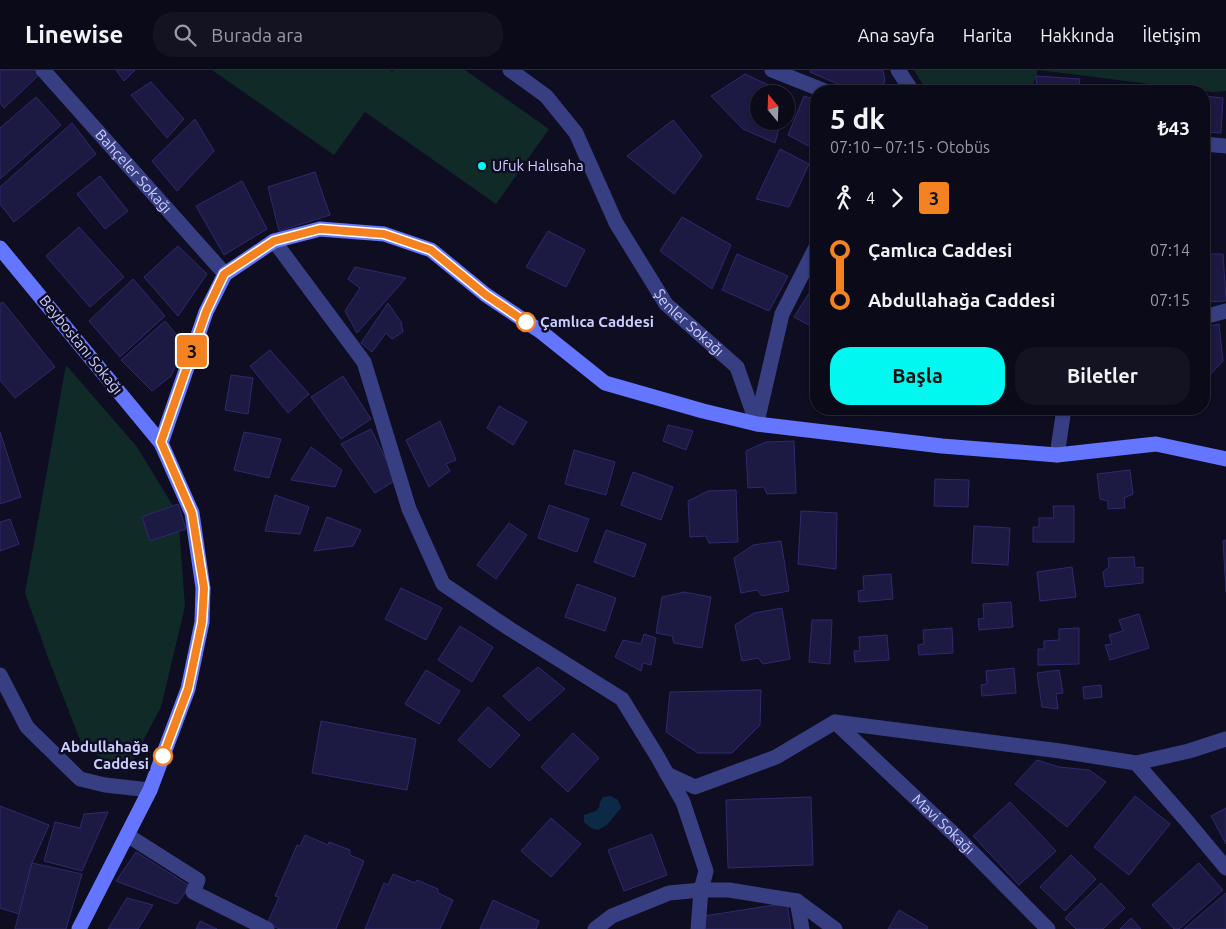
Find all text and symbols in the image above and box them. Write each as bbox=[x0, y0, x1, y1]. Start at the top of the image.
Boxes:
search box bbox=[153, 12, 503, 57]
text: Linewise bbox=[25, 21, 123, 48]
icon: search bbox=[171, 21, 199, 49]
text: Burada ara bbox=[211, 24, 303, 46]
text: Ana sayfa bbox=[858, 25, 935, 45]
text: Harita bbox=[963, 25, 1012, 45]
text: Hakkında bbox=[1040, 25, 1115, 45]
text: İletişim bbox=[1143, 25, 1201, 45]
north arrow bbox=[750, 85, 795, 130]
map controls bbox=[750, 85, 795, 130]
text: 5 dk bbox=[830, 103, 885, 134]
text: ₺43 bbox=[1158, 117, 1190, 139]
street label: Bahçeler Sokağı bbox=[92, 126, 176, 217]
text: 07:10 – 07:15 · Otobüs bbox=[830, 138, 990, 156]
place label: Ufuk Halısaha bbox=[492, 157, 584, 174]
marker: Ufuk Halısaha bbox=[476, 160, 488, 172]
icon: walk bbox=[830, 184, 858, 212]
icon: forward bbox=[883, 184, 911, 212]
text: 3 bbox=[929, 188, 939, 208]
text: 4 bbox=[866, 189, 875, 207]
text: Çamlıca Caddesi bbox=[868, 239, 1012, 261]
text: 07:14 bbox=[1150, 241, 1190, 259]
street label: Şenler Sokağı bbox=[651, 286, 728, 359]
text: Abdullahağa Caddesi bbox=[868, 289, 1055, 311]
text: 07:15 bbox=[1150, 291, 1190, 309]
street label: Beybostanı Sokağı bbox=[36, 292, 127, 398]
marker: Çamlıca Caddesi bbox=[516, 312, 536, 332]
place label: Çamlıca Caddesi bbox=[540, 313, 654, 331]
line badge: 3 bbox=[176, 335, 208, 367]
text: 3 bbox=[187, 341, 197, 361]
button: Başla bbox=[830, 347, 1005, 405]
button: Biletler bbox=[1015, 347, 1190, 405]
place label: Abdullahağa Caddesi bbox=[60, 738, 149, 772]
marker: Abdullahağa Caddesi bbox=[153, 746, 173, 766]
street label: Mavi Sokağı bbox=[909, 790, 978, 858]

